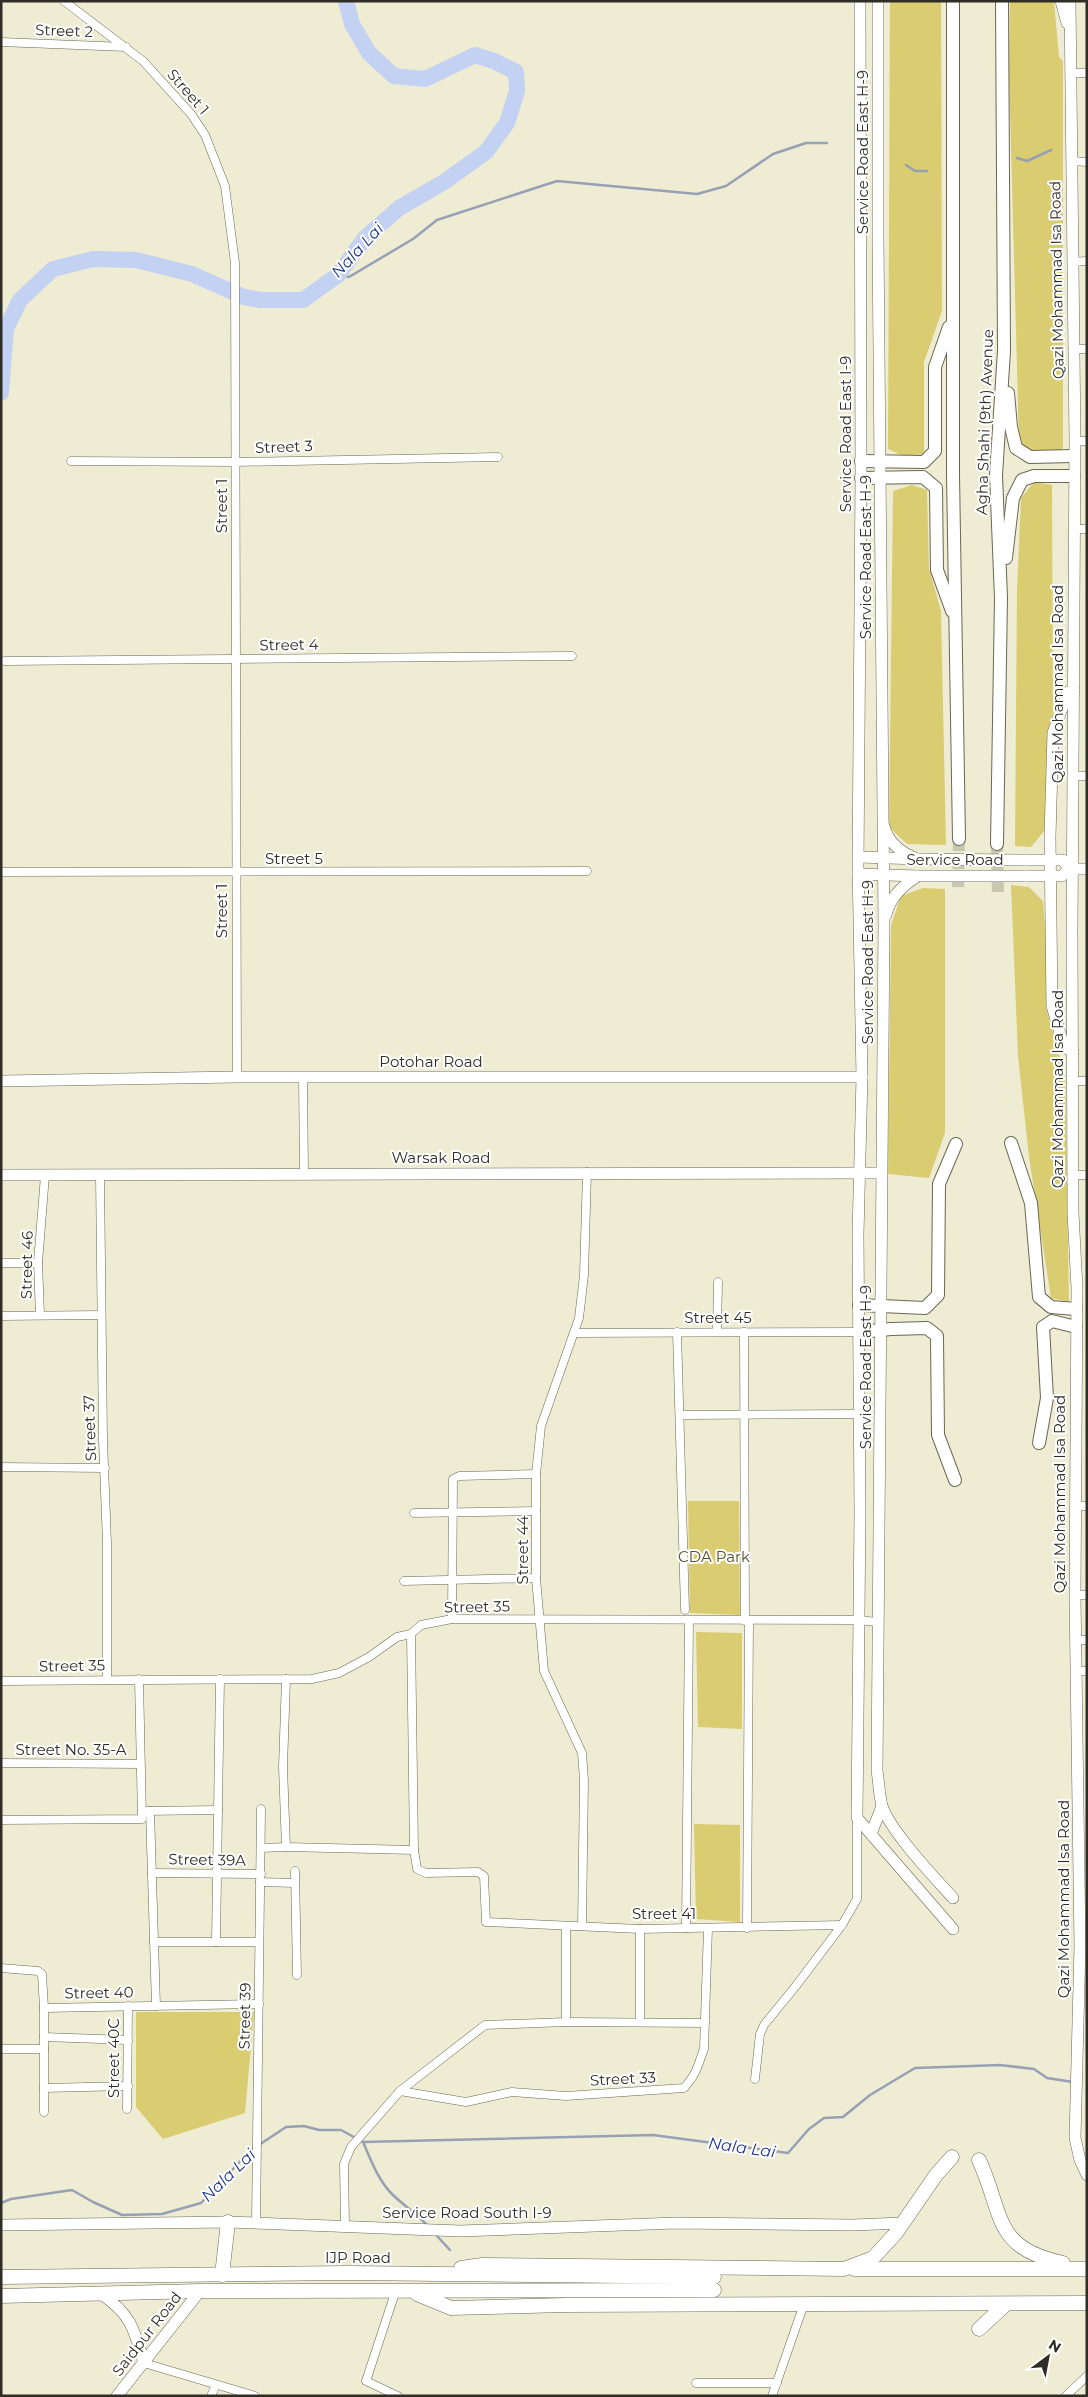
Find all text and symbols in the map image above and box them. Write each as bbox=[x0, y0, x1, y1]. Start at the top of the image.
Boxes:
street label: Street 2 bbox=[35, 20, 93, 41]
street label: Street 1 bbox=[163, 65, 213, 119]
street label: Service Road East H-9 bbox=[853, 70, 872, 234]
street label: Qazi Mohammad Isa Road bbox=[1045, 181, 1068, 379]
water label: Nala Lai bbox=[327, 219, 388, 282]
street label: Agha Shahi (9th) Avenue bbox=[972, 329, 997, 515]
street label: Service Road East I-9 bbox=[836, 356, 855, 512]
street label: Street 3 bbox=[255, 436, 313, 457]
street label: Service Road East H-9 bbox=[856, 475, 875, 639]
street label: Street 1 bbox=[212, 479, 231, 533]
street label: Qazi Mohammad Isa Road bbox=[1048, 585, 1067, 783]
street label: Street 4 bbox=[259, 634, 319, 655]
street label: Street 5 bbox=[265, 849, 323, 868]
street label: Service Road bbox=[906, 850, 1004, 869]
street label: Service Road East H-9 bbox=[858, 880, 877, 1044]
street label: Street 1 bbox=[212, 884, 231, 938]
street label: Qazi Mohammad Isa Road bbox=[1048, 990, 1067, 1188]
street label: Potohar Road bbox=[379, 1052, 483, 1071]
street label: Warsak Road bbox=[392, 1148, 490, 1167]
street label: Street 46 bbox=[16, 1231, 37, 1299]
street label: Service Road East H-9 bbox=[856, 1285, 875, 1449]
street label: Street 45 bbox=[684, 1308, 752, 1327]
street label: Street 37 bbox=[79, 1394, 100, 1462]
street label: Qazi Mohammad Isa Road bbox=[1050, 1395, 1069, 1593]
street label: Street 44 bbox=[513, 1515, 532, 1585]
park label: CDA Park bbox=[678, 1547, 750, 1566]
street label: Street 35 bbox=[444, 1596, 510, 1617]
street label: Street 35 bbox=[39, 1655, 105, 1676]
street label: Street No. 35-A bbox=[16, 1740, 127, 1759]
street label: Qazi Mohammad Isa Road bbox=[1054, 1800, 1073, 1998]
street label: Street 39A bbox=[168, 1849, 246, 1870]
street label: Street 41 bbox=[632, 1904, 696, 1923]
street label: Street 40 bbox=[64, 1982, 134, 2003]
street label: Street 39 bbox=[234, 1982, 255, 2050]
street label: Street 40C bbox=[104, 2018, 123, 2098]
street label: Street 33 bbox=[589, 2067, 656, 2090]
water label: Nala Lai bbox=[707, 2133, 777, 2162]
water label: Nala Lai bbox=[197, 2145, 260, 2206]
street label: Service Road South I-9 bbox=[382, 2203, 552, 2222]
street label: IJP Road bbox=[325, 2248, 391, 2267]
street label: Saidpur Road bbox=[108, 2288, 185, 2380]
north arrow bbox=[1023, 2332, 1073, 2382]
text: N bbox=[1045, 2335, 1064, 2357]

